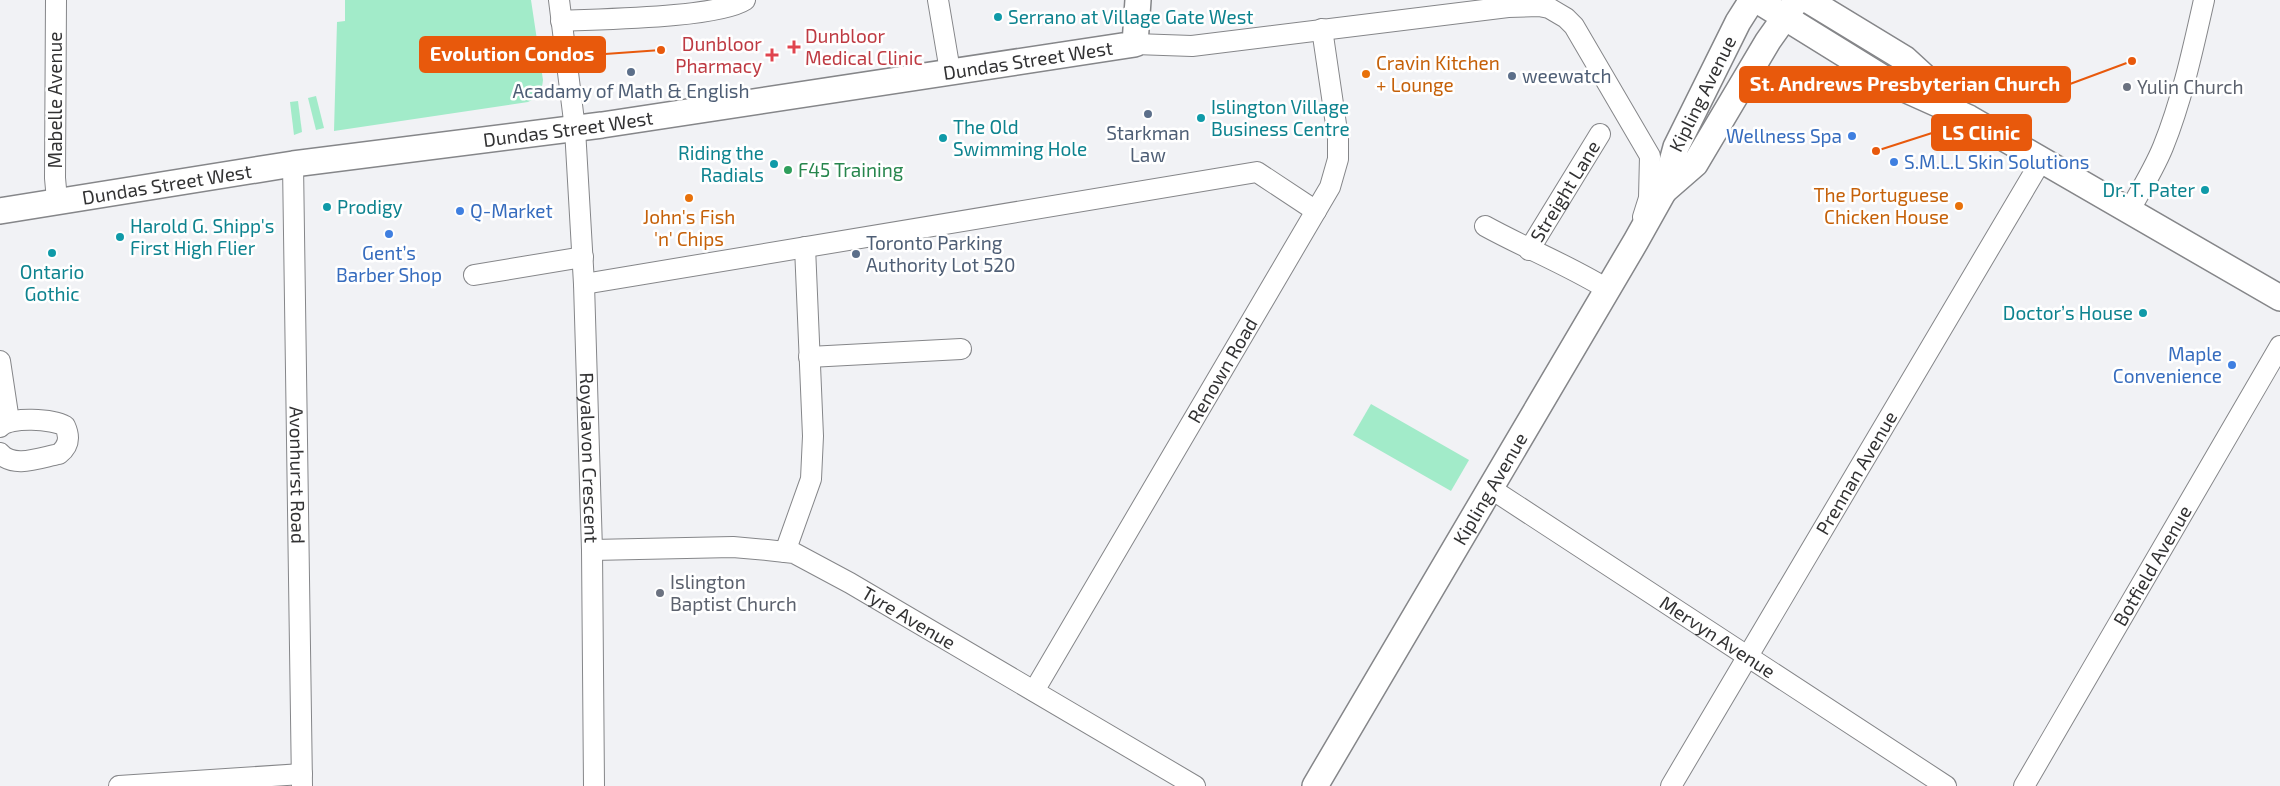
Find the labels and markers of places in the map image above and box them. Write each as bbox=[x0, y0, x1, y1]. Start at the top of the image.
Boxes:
place label: Serrano at Village Gate West bbox=[1008, 5, 1254, 28]
marker: Serrano at Village Gate West bbox=[992, 11, 1004, 23]
place label: Dunbloor Medical Clinic bbox=[805, 24, 923, 69]
place label: Dunbloor Pharmacy bbox=[675, 32, 762, 77]
callout: Evolution Condos bbox=[420, 37, 605, 72]
marker: Dunbloor Medical Clinic bbox=[787, 40, 801, 54]
marker: Dunbloor Pharmacy bbox=[766, 49, 778, 61]
place label: Cravin Kitchen + Lounge bbox=[1376, 51, 1500, 96]
place label: weewatch bbox=[1522, 64, 1612, 87]
marker: Acadamy of Math & English bbox=[625, 66, 637, 78]
callout: St. Andrews Presbyterian Church bbox=[1740, 67, 2070, 102]
marker: Cravin Kitchen + Lounge bbox=[1360, 68, 1372, 80]
marker: weewatch bbox=[1506, 70, 1518, 82]
place label: Yulin Church bbox=[2137, 75, 2244, 98]
place label: Acadamy of Math & English bbox=[512, 79, 750, 102]
marker: Yulin Church bbox=[2121, 81, 2133, 93]
place label: Islington Village Business Centre bbox=[1211, 95, 1350, 140]
marker: Starkman Law bbox=[1142, 108, 1154, 120]
marker: Islington Village Business Centre bbox=[1195, 112, 1207, 124]
place label: The Old Swimming Hole bbox=[953, 115, 1087, 160]
callout: LS Clinic bbox=[1932, 115, 2031, 150]
place label: Starkman Law bbox=[1106, 121, 1190, 166]
place label: Wellness Spa bbox=[1726, 124, 1842, 147]
marker: Wellness Spa bbox=[1846, 130, 1858, 142]
marker: The Old Swimming Hole bbox=[937, 132, 949, 144]
place label: Riding the Radials bbox=[678, 141, 764, 186]
place label: S.M.L.L Skin Solutions bbox=[1904, 150, 2089, 173]
marker: S.M.L.L Skin Solutions bbox=[1888, 156, 1900, 168]
marker: Riding the Radials bbox=[768, 158, 780, 170]
place label: F45 Training bbox=[798, 158, 904, 181]
marker: F45 Training bbox=[782, 164, 794, 176]
place label: Dr. T. Pater bbox=[2102, 178, 2195, 201]
place label: The Portuguese Chicken House bbox=[1813, 183, 1949, 228]
marker: Dr. T. Pater bbox=[2199, 184, 2211, 196]
marker: John's Fish 'n' Chips bbox=[683, 192, 695, 204]
place label: Prodigy bbox=[337, 195, 403, 218]
place label: Q-Market bbox=[470, 199, 553, 222]
marker: The Portuguese Chicken House bbox=[1953, 200, 1965, 212]
marker: Prodigy bbox=[321, 201, 333, 213]
marker: Q-Market bbox=[454, 205, 466, 217]
place label: John's Fish 'n' Chips bbox=[643, 205, 735, 250]
place label: Harold G. Shipp's First High Flier bbox=[130, 214, 274, 259]
marker: Gent’s Barber Shop bbox=[383, 228, 395, 240]
marker: Harold G. Shipp's First High Flier bbox=[114, 231, 126, 243]
place label: Toronto Parking Authority Lot 520 bbox=[866, 231, 1015, 276]
place label: Gent’s Barber Shop bbox=[336, 241, 442, 286]
marker: Ontario Gothic bbox=[46, 247, 58, 259]
marker: Toronto Parking Authority Lot 520 bbox=[850, 248, 862, 260]
place label: Ontario Gothic bbox=[20, 260, 84, 305]
place label: Doctor’s House bbox=[2003, 301, 2133, 324]
marker: Doctor’s House bbox=[2137, 307, 2149, 319]
place label: Maple Convenience bbox=[2113, 342, 2222, 387]
marker: Maple Convenience bbox=[2226, 359, 2238, 371]
place label: Islington Baptist Church bbox=[670, 570, 797, 615]
marker: Islington Baptist Church bbox=[654, 587, 666, 599]

